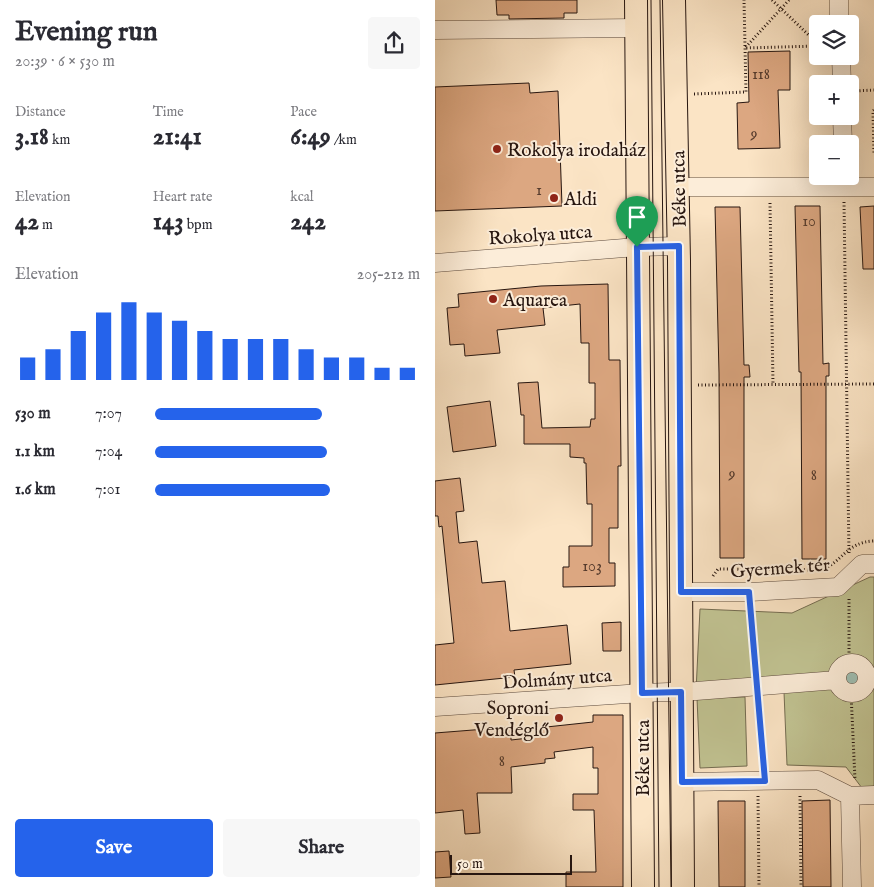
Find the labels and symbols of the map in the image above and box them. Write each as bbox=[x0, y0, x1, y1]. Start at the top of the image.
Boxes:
house number: 118 bbox=[752, 65, 770, 85]
house number: 9 bbox=[750, 125, 758, 145]
place label: Rokolya irodaház bbox=[507, 139, 646, 163]
marker: Rokolya irodaház bbox=[491, 143, 503, 155]
street label: Béke utca bbox=[667, 150, 693, 228]
house number: 1 bbox=[536, 181, 542, 201]
place label: Aldi bbox=[563, 188, 597, 212]
marker: Aldi bbox=[548, 192, 560, 204]
pin bbox=[616, 196, 658, 247]
house number: 10 bbox=[802, 212, 816, 232]
street label: Rokolya utca bbox=[487, 220, 594, 252]
place label: Aquarea bbox=[502, 289, 568, 313]
marker: Aquarea bbox=[487, 293, 499, 305]
house number: 9 bbox=[728, 465, 736, 485]
house number: 8 bbox=[811, 466, 817, 486]
street label: Gyermek tér bbox=[730, 554, 831, 584]
house number: 103 bbox=[582, 557, 602, 577]
street label: Dolmány utca bbox=[502, 664, 613, 696]
place label: Soproni Vendéglő bbox=[473, 697, 549, 743]
marker: Soproni Vendéglő bbox=[553, 712, 565, 724]
street label: Béke utca bbox=[632, 719, 656, 796]
house number: 8 bbox=[499, 752, 505, 772]
scale bar bbox=[450, 852, 573, 875]

